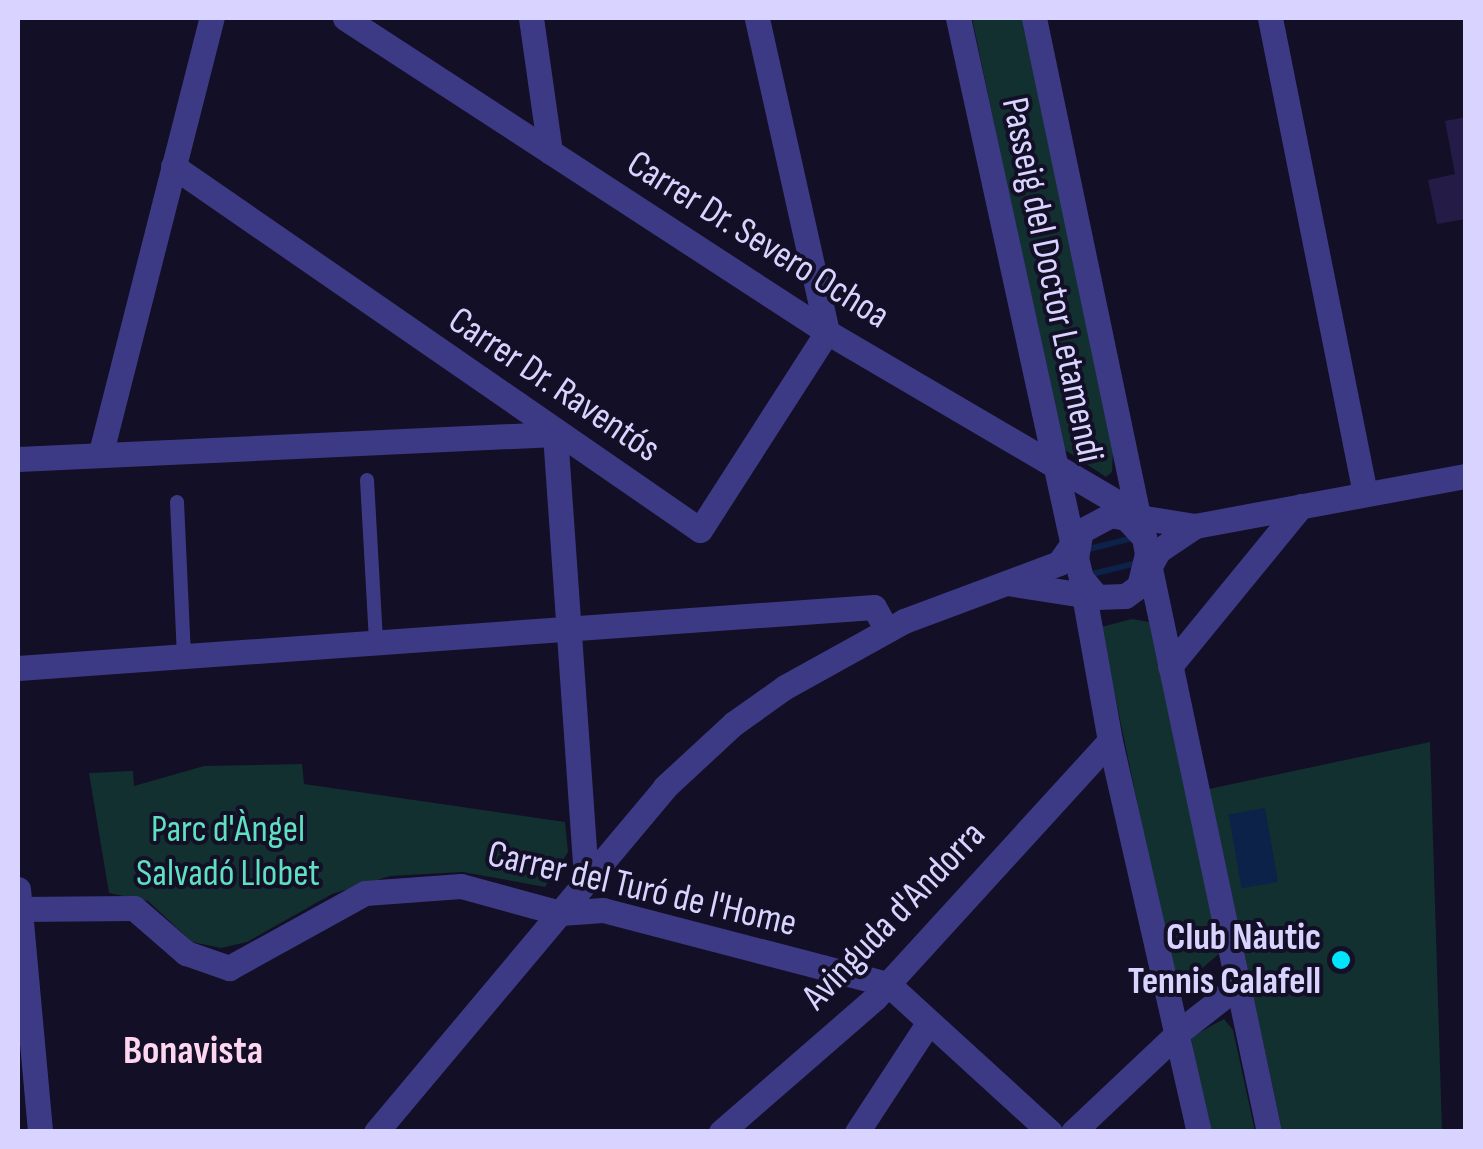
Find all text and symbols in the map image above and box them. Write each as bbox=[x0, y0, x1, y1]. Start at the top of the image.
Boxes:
street label: Passeig del Doctor Letamendi bbox=[991, 93, 1113, 467]
street label: Carrer Dr. Severo Ochoa bbox=[619, 141, 897, 339]
street label: Carrer Dr. Raventós bbox=[440, 298, 668, 472]
park label: Parc d'Àngel Salvadó Llobet bbox=[136, 807, 320, 896]
street label: Avinguda d'Andorra bbox=[793, 812, 995, 1020]
street label: Carrer del Turó de l'Home bbox=[483, 831, 801, 947]
place label: Club Nàutic Tennis Calafell bbox=[1128, 915, 1321, 1004]
marker: Club Nàutic Tennis Calafell bbox=[1330, 949, 1352, 971]
district label: Bonavista bbox=[123, 1027, 263, 1075]

